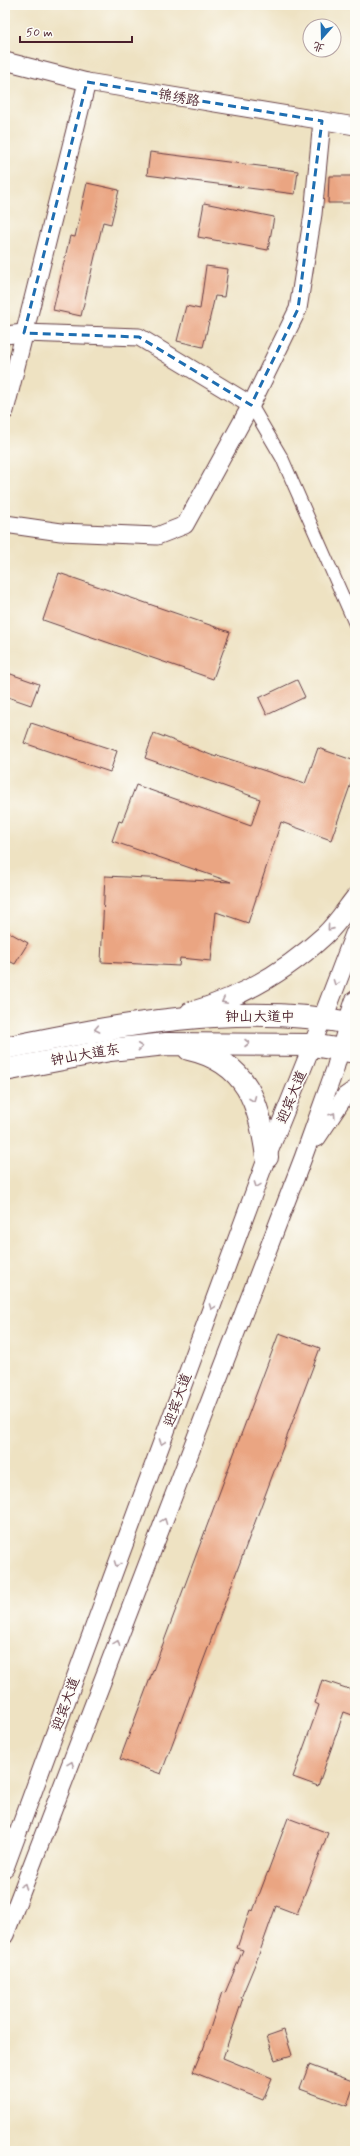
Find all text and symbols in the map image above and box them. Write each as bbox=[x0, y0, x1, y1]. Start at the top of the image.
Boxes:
scale bar bbox=[20, 18, 132, 44]
north arrow bbox=[302, 18, 342, 58]
text: 50 m bbox=[26, 25, 53, 41]
text: 北 bbox=[311, 38, 326, 55]
street label: 锦绣路 bbox=[157, 85, 201, 111]
one-way arrow bbox=[328, 924, 335, 931]
one-way arrow bbox=[333, 980, 341, 987]
one-way arrow bbox=[220, 996, 228, 1004]
street label: 钟山大道中 bbox=[225, 1008, 295, 1026]
one-way arrow bbox=[94, 1025, 100, 1033]
one-way arrow bbox=[244, 1039, 250, 1047]
street label: 钟山大道东 bbox=[49, 1040, 121, 1070]
one-way arrow bbox=[137, 1042, 143, 1051]
street label: 迎宾大道 bbox=[273, 1068, 311, 1126]
one-way arrow bbox=[249, 1096, 257, 1103]
one-way arrow bbox=[328, 1112, 335, 1119]
one-way arrow bbox=[253, 1181, 261, 1188]
one-way arrow bbox=[208, 1303, 217, 1310]
street label: 迎宾大道 bbox=[160, 1371, 196, 1429]
one-way arrow bbox=[159, 1438, 167, 1445]
one-way arrow bbox=[159, 1518, 167, 1525]
one-way arrow bbox=[114, 1560, 122, 1567]
one-way arrow bbox=[113, 1639, 121, 1646]
street label: 迎宾大道 bbox=[48, 1675, 84, 1733]
one-way arrow bbox=[66, 1761, 74, 1768]
one-way arrow bbox=[19, 1882, 27, 1889]

